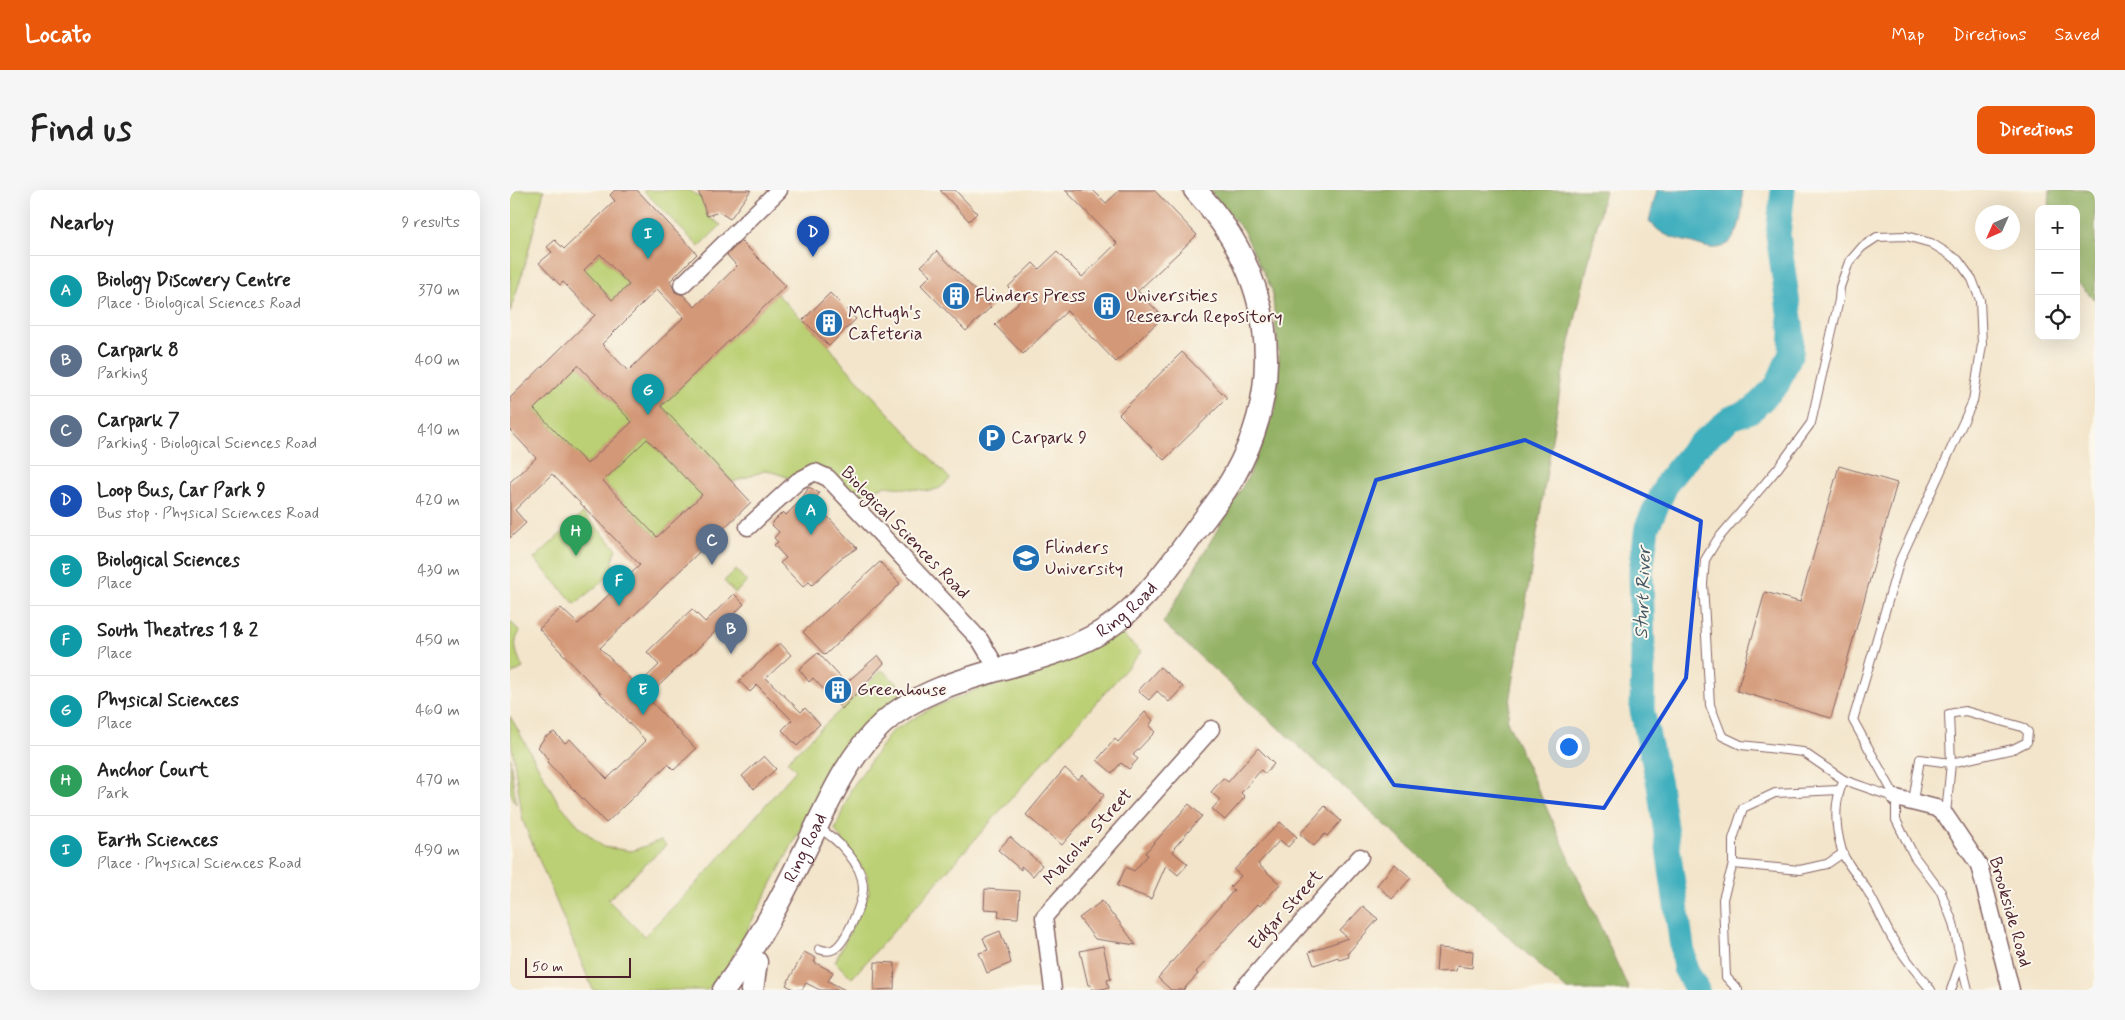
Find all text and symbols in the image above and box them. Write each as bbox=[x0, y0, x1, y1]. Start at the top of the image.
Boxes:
text: Locato bbox=[25, 20, 91, 51]
text: Map bbox=[1892, 23, 1925, 47]
text: Directions bbox=[1953, 23, 2027, 47]
text: Saved bbox=[2055, 23, 2100, 47]
button: Directions bbox=[1977, 106, 2095, 154]
text: Find us bbox=[30, 107, 132, 153]
north arrow bbox=[1975, 205, 2020, 250]
map controls bbox=[2035, 205, 2080, 340]
button: + bbox=[2035, 205, 2080, 250]
text: Nearby bbox=[50, 209, 114, 237]
text: 9 results bbox=[402, 212, 460, 233]
pin: D bbox=[797, 216, 829, 257]
pin: I bbox=[632, 218, 664, 259]
button: − bbox=[2035, 250, 2080, 295]
text: Biology Discovery Centre bbox=[97, 268, 291, 293]
text: A bbox=[61, 280, 71, 301]
text: 370 m bbox=[418, 280, 460, 301]
building icon: Flinders Press bbox=[941, 281, 971, 311]
place label: Flinders Press bbox=[975, 284, 1086, 308]
place label: Universities Research Repository bbox=[1126, 284, 1283, 329]
building icon: Universities Research Repository bbox=[1092, 291, 1122, 321]
text: Place · Biological Sciences Road bbox=[97, 293, 301, 314]
button: locate bbox=[2035, 295, 2080, 340]
place label: McHugh's Cafeteria bbox=[848, 301, 923, 346]
building icon: McHugh's Cafeteria bbox=[814, 308, 844, 338]
text: Carpark 8 bbox=[97, 338, 179, 363]
text: B bbox=[61, 350, 71, 371]
text: 400 m bbox=[415, 350, 460, 371]
text: Parking bbox=[97, 363, 148, 384]
pin: G bbox=[632, 374, 664, 415]
text: Carpark 7 bbox=[97, 408, 180, 433]
text: C bbox=[60, 420, 72, 441]
text: 410 m bbox=[417, 420, 460, 441]
parking icon: Carpark 9 bbox=[977, 423, 1007, 453]
place label: Carpark 9 bbox=[1011, 426, 1087, 450]
text: Parking · Biological Sciences Road bbox=[97, 433, 317, 454]
street label: Biological Sciences Road bbox=[834, 461, 975, 605]
text: Loop Bus, Car Park 9 bbox=[97, 478, 266, 503]
text: D bbox=[60, 490, 72, 511]
text: 420 m bbox=[416, 490, 460, 511]
pin: A bbox=[795, 494, 827, 535]
text: Bus stop · Physical Sciences Road bbox=[97, 503, 319, 524]
pin: H bbox=[560, 515, 592, 556]
pin: C bbox=[696, 524, 728, 565]
place label: Flinders University bbox=[1045, 536, 1123, 581]
school or university icon: Flinders University bbox=[1011, 543, 1041, 573]
water label: Sturt River bbox=[1629, 543, 1657, 640]
text: Biological Sciences bbox=[97, 548, 240, 573]
text: E bbox=[61, 560, 71, 581]
text: 430 m bbox=[417, 560, 460, 581]
pin: F bbox=[603, 565, 635, 606]
text: Place bbox=[97, 573, 132, 594]
street label: Ring Road bbox=[1092, 577, 1163, 644]
pin: B bbox=[715, 613, 747, 654]
text: South Theatres 1 & 2 bbox=[97, 618, 258, 643]
text: F bbox=[62, 630, 70, 651]
text: 450 m bbox=[415, 630, 460, 651]
text: Place bbox=[97, 643, 132, 664]
pin: E bbox=[627, 674, 659, 715]
building icon: Greenhouse bbox=[823, 675, 853, 705]
place label: Greenhouse bbox=[857, 678, 947, 702]
text: Physical Sciences bbox=[97, 688, 239, 713]
text: G bbox=[61, 700, 71, 721]
text: 460 m bbox=[415, 700, 460, 721]
text: Place bbox=[97, 713, 132, 734]
your location bbox=[1556, 734, 1582, 760]
text: Anchor Court bbox=[97, 758, 209, 783]
text: H bbox=[61, 770, 71, 791]
text: 470 m bbox=[416, 770, 460, 791]
text: Park bbox=[97, 783, 129, 804]
street label: Malcolm Street bbox=[1038, 783, 1138, 891]
street label: Ring Road bbox=[779, 810, 833, 887]
text: Earth Sciences bbox=[97, 828, 218, 853]
text: I bbox=[62, 840, 70, 861]
text: 490 m bbox=[414, 840, 460, 861]
text: Place · Physical Sciences Road bbox=[97, 853, 301, 874]
street label: Brookside Road bbox=[1983, 854, 2037, 970]
street label: Edgar Street bbox=[1243, 864, 1330, 957]
scale bar bbox=[525, 955, 631, 978]
text: 50 m bbox=[532, 958, 563, 976]

